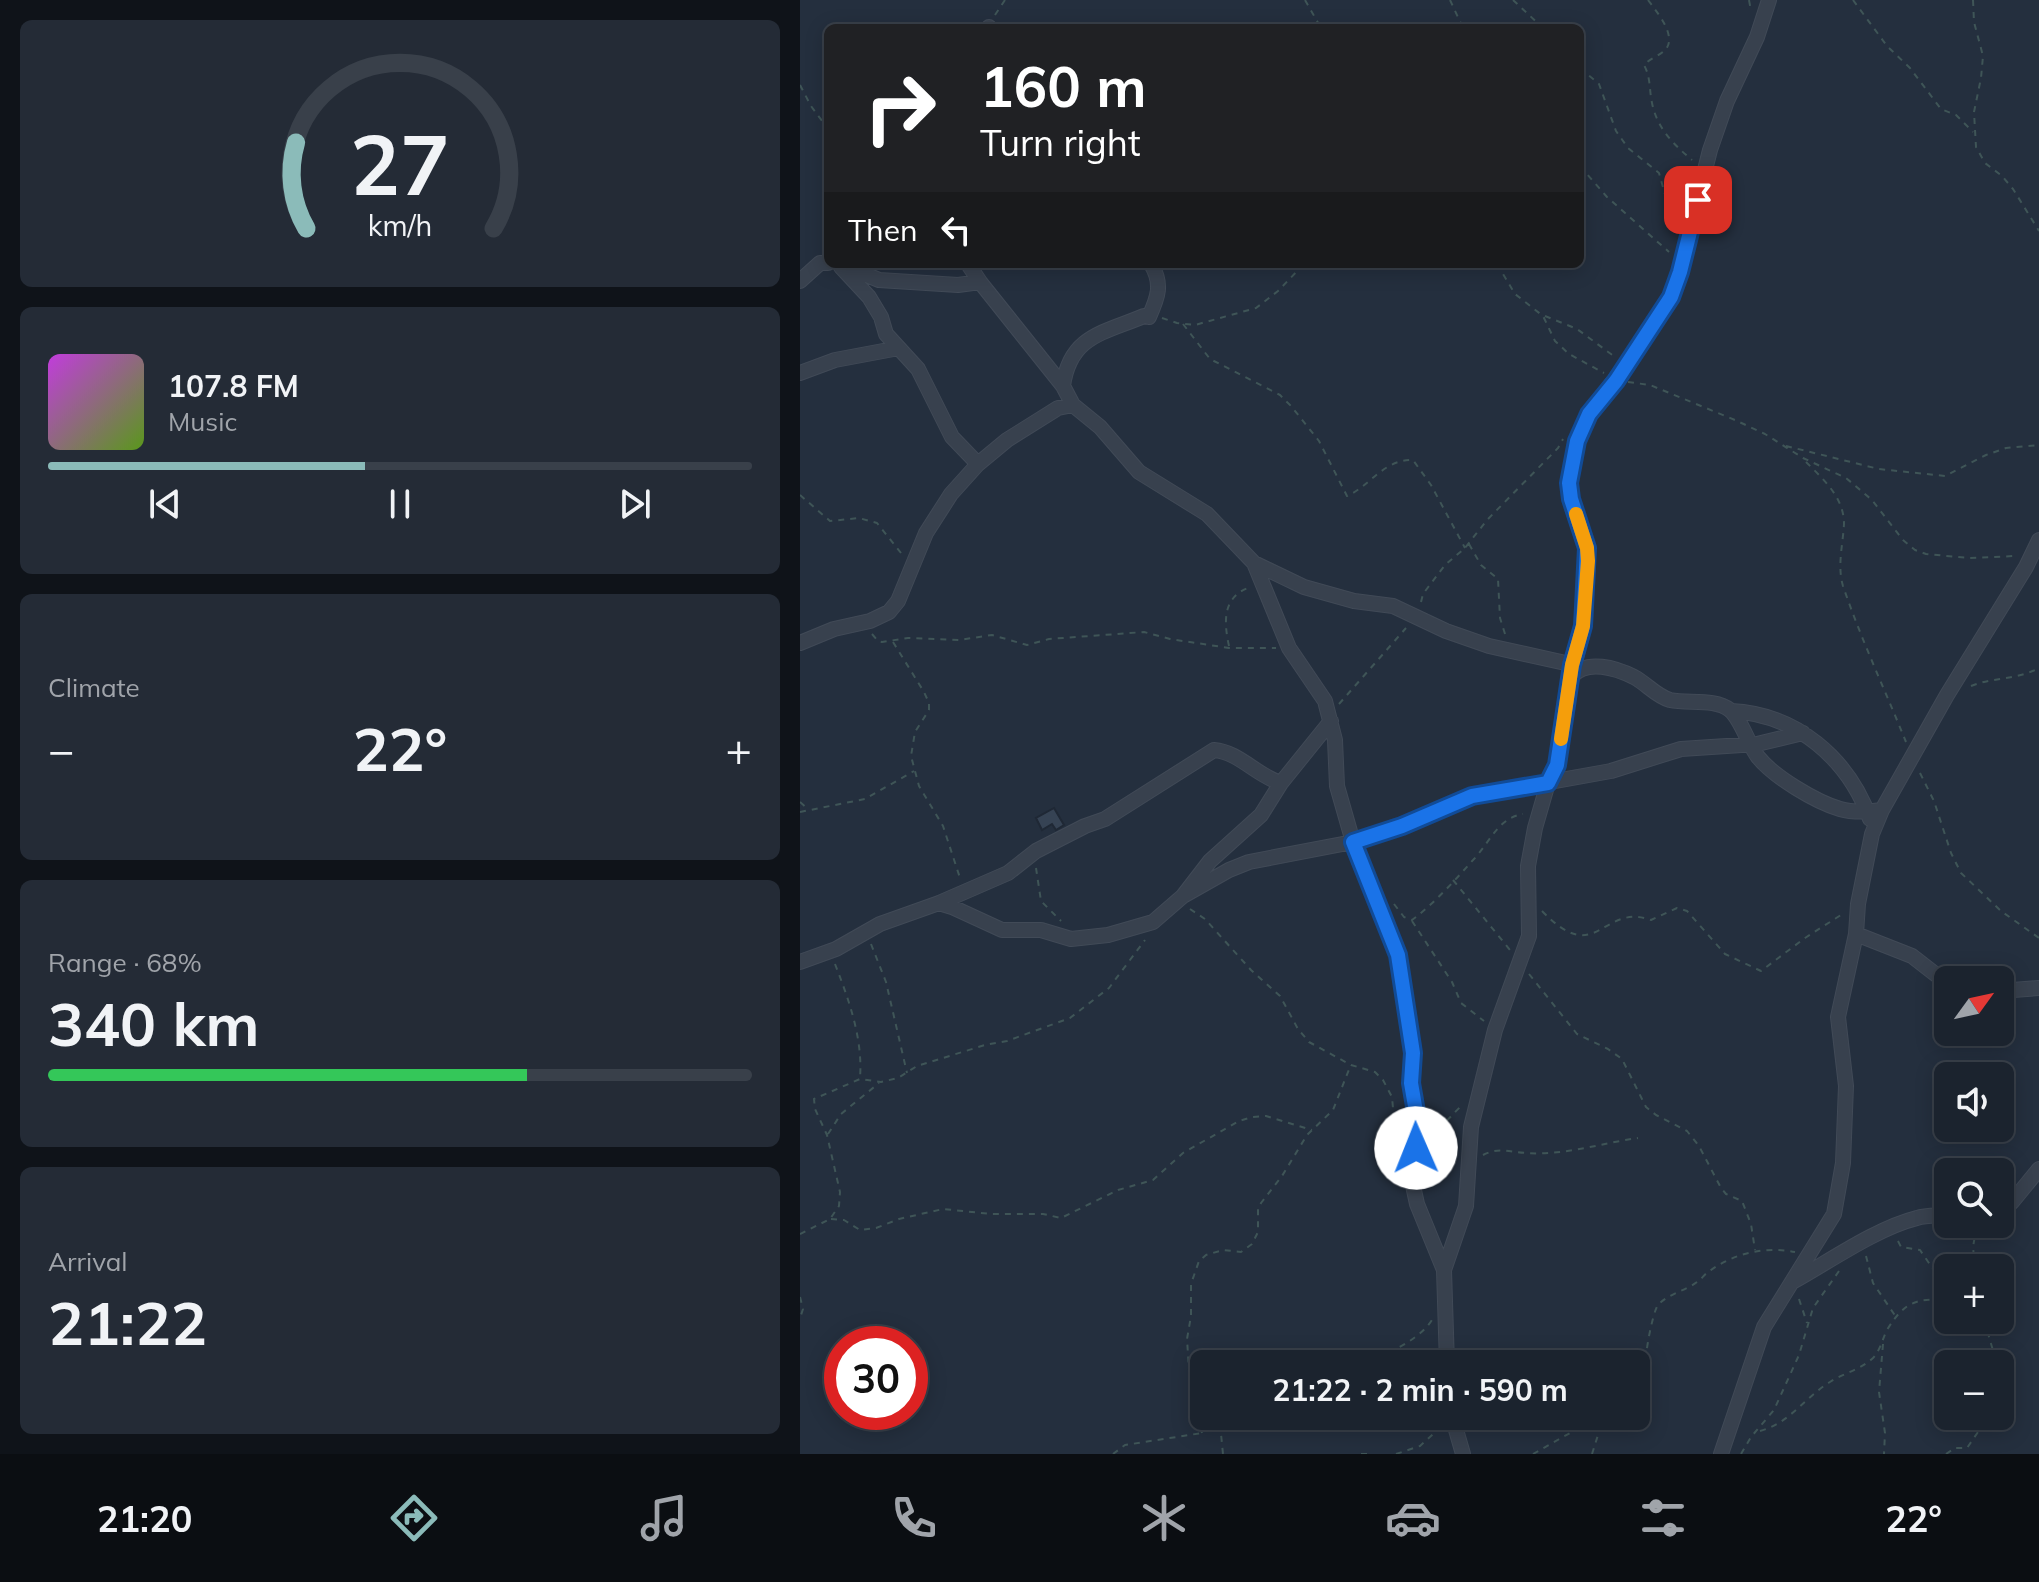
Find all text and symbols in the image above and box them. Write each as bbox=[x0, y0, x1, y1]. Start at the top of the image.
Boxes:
text: 160 m bbox=[980, 51, 1147, 121]
icon: right bbox=[848, 56, 952, 160]
text: 27 bbox=[350, 111, 450, 216]
text: Turn right bbox=[980, 120, 1141, 165]
pin bbox=[1664, 166, 1732, 234]
icon: arrive bbox=[1676, 178, 1720, 222]
text: km/h bbox=[368, 208, 432, 244]
icon: left bbox=[934, 208, 978, 252]
text: Then bbox=[848, 211, 918, 249]
text: 107.8 FM bbox=[168, 367, 299, 405]
text: Music bbox=[168, 405, 237, 438]
icon: previous bbox=[143, 482, 187, 526]
icon: pause bbox=[378, 482, 422, 526]
icon: next bbox=[613, 482, 657, 526]
text: Climate bbox=[48, 671, 140, 704]
text: 22° bbox=[353, 711, 447, 786]
text: − bbox=[48, 722, 74, 777]
text: + bbox=[726, 722, 752, 777]
text: Range · 68% bbox=[48, 946, 202, 979]
north arrow bbox=[1934, 966, 2014, 1046]
map controls bbox=[1934, 966, 2014, 1430]
text: 340 km bbox=[48, 986, 260, 1061]
button: sound bbox=[1934, 1062, 2014, 1142]
position arrow bbox=[1374, 1106, 1458, 1190]
button: search bbox=[1934, 1158, 2014, 1238]
text: Arrival bbox=[48, 1245, 128, 1278]
button: + bbox=[1934, 1254, 2014, 1334]
text: 21:22 bbox=[48, 1285, 207, 1360]
speed limit sign: 30 bbox=[824, 1326, 928, 1430]
button: − bbox=[1934, 1350, 2014, 1430]
text: 21:22 · 2 min · 590 m bbox=[1272, 1371, 1568, 1409]
icon: directions bbox=[386, 1490, 442, 1546]
icon: music bbox=[636, 1490, 692, 1546]
icon: phone bbox=[886, 1490, 942, 1546]
icon: climate bbox=[1136, 1490, 1192, 1546]
icon: car bbox=[1385, 1490, 1441, 1546]
icon: filters bbox=[1635, 1490, 1691, 1546]
text: 21:20 bbox=[97, 1496, 192, 1541]
text: 22° bbox=[1885, 1496, 1942, 1541]

